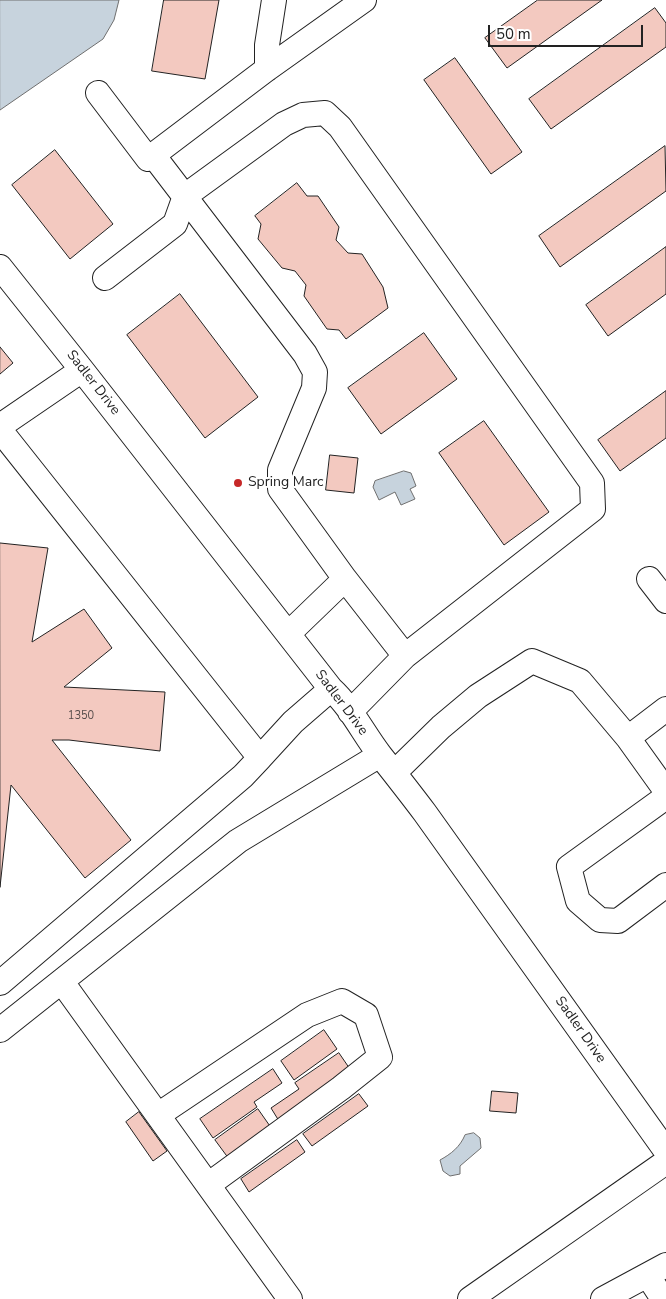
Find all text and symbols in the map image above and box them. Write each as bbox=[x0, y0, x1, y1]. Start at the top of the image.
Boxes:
scale bar bbox=[491, 15, 646, 47]
text: 50 m bbox=[496, 24, 531, 44]
street label: Sadler Drive bbox=[63, 347, 123, 419]
place label: Spring Marc bbox=[248, 475, 324, 491]
marker: Spring Marc bbox=[232, 477, 244, 489]
street label: Sadler Drive bbox=[311, 667, 371, 739]
house number: 1350 bbox=[68, 709, 94, 723]
street label: Sadler Drive bbox=[551, 993, 609, 1067]

